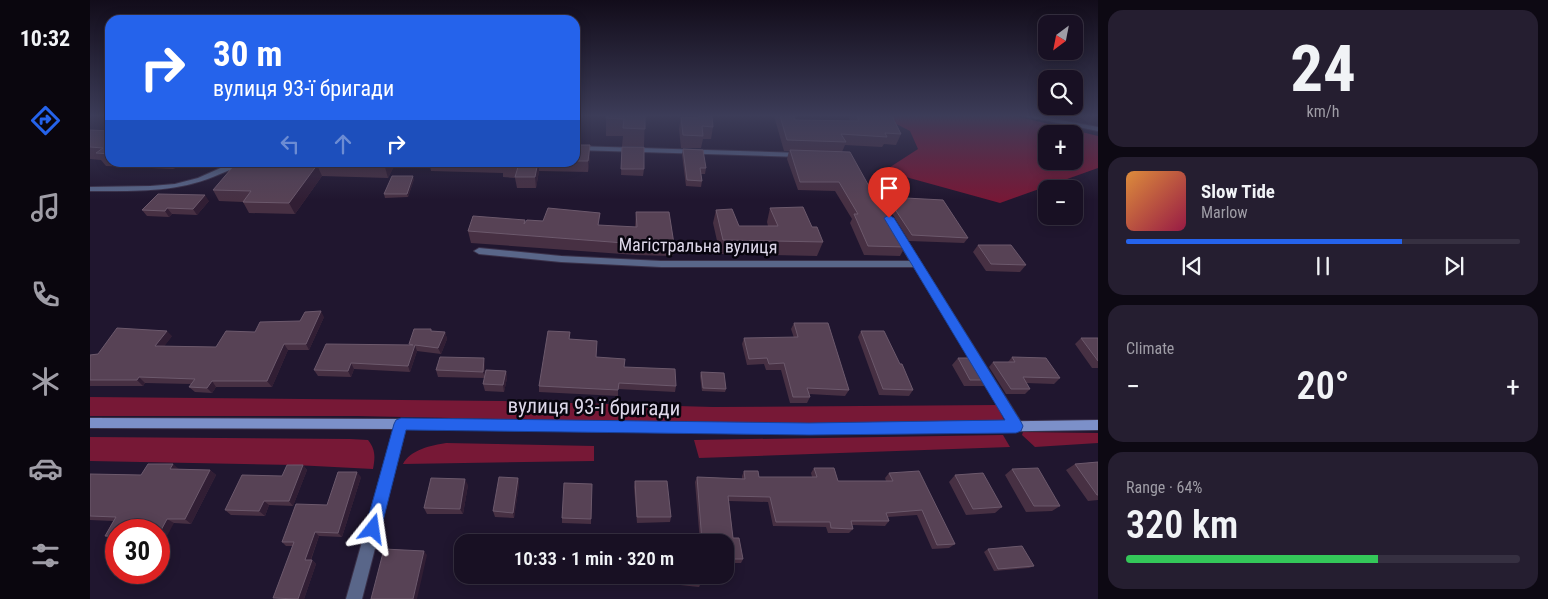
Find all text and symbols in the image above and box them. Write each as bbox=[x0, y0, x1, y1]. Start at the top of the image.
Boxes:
north arrow bbox=[1038, 15, 1082, 60]
map controls bbox=[1038, 15, 1083, 225]
text: 10:32 bbox=[20, 26, 70, 51]
text: 24 bbox=[1290, 31, 1356, 107]
text: 30 m bbox=[213, 34, 282, 75]
icon: right bbox=[130, 35, 195, 100]
button: search bbox=[1038, 70, 1083, 115]
text: вулиця 93-ї бригади bbox=[213, 76, 394, 101]
text: km/h bbox=[1307, 102, 1339, 121]
icon: directions bbox=[28, 103, 63, 138]
button: + bbox=[1038, 125, 1083, 170]
icon: left bbox=[276, 130, 304, 158]
icon: ahead bbox=[329, 130, 357, 158]
icon: right bbox=[382, 130, 410, 158]
pin bbox=[868, 167, 910, 218]
icon: arrive bbox=[875, 174, 903, 202]
button: − bbox=[1038, 180, 1083, 225]
text: Slow Tide bbox=[1201, 180, 1275, 203]
icon: music bbox=[28, 190, 63, 225]
text: Marlow bbox=[1201, 203, 1248, 222]
street label: Магістральна вулиця bbox=[618, 234, 778, 257]
icon: previous bbox=[1178, 252, 1206, 280]
icon: pause bbox=[1309, 252, 1337, 280]
icon: next bbox=[1440, 252, 1468, 280]
icon: phone bbox=[28, 277, 63, 312]
text: Climate bbox=[1126, 339, 1174, 358]
icon: climate bbox=[28, 364, 63, 399]
text: 20° bbox=[1297, 364, 1349, 408]
text: − bbox=[1126, 370, 1140, 403]
text: + bbox=[1506, 370, 1520, 403]
street label: вулиця 93-ї бригади bbox=[507, 393, 681, 421]
icon: car bbox=[28, 451, 63, 486]
text: Range · 64% bbox=[1126, 478, 1202, 497]
position arrow bbox=[346, 502, 398, 554]
text: 320 km bbox=[1126, 503, 1238, 547]
speed limit sign: 30 bbox=[105, 519, 170, 584]
icon: filters bbox=[28, 538, 63, 573]
text: 10:33 · 1 min · 320 m bbox=[514, 547, 674, 570]

